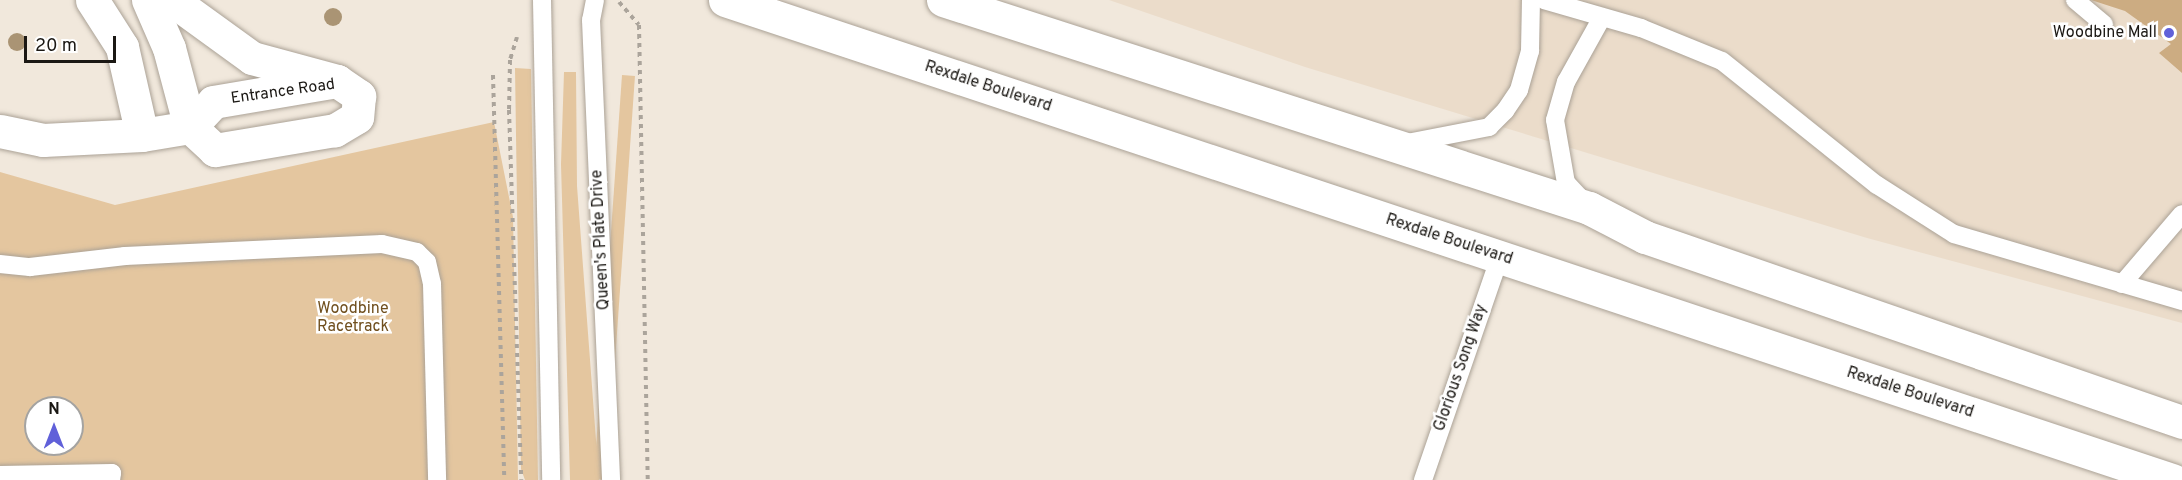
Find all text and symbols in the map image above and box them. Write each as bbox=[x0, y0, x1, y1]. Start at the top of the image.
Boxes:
place label: Woodbine Mall bbox=[2053, 23, 2157, 43]
scale bar bbox=[27, 24, 118, 62]
marker: Woodbine Mall bbox=[2162, 26, 2176, 40]
text: 20 m bbox=[35, 35, 77, 58]
street label: Rexdale Boulevard bbox=[922, 57, 1054, 117]
street label: Entrance Road bbox=[230, 75, 336, 109]
street label: Queen's Plate Drive bbox=[588, 169, 614, 311]
street label: Rexdale Boulevard bbox=[1383, 210, 1515, 270]
park label: Woodbine Racetrack bbox=[317, 299, 389, 337]
street label: Glorious Song Way bbox=[1430, 302, 1492, 434]
street label: Rexdale Boulevard bbox=[1844, 363, 1976, 423]
north arrow bbox=[24, 396, 84, 456]
text: N bbox=[48, 400, 60, 420]

